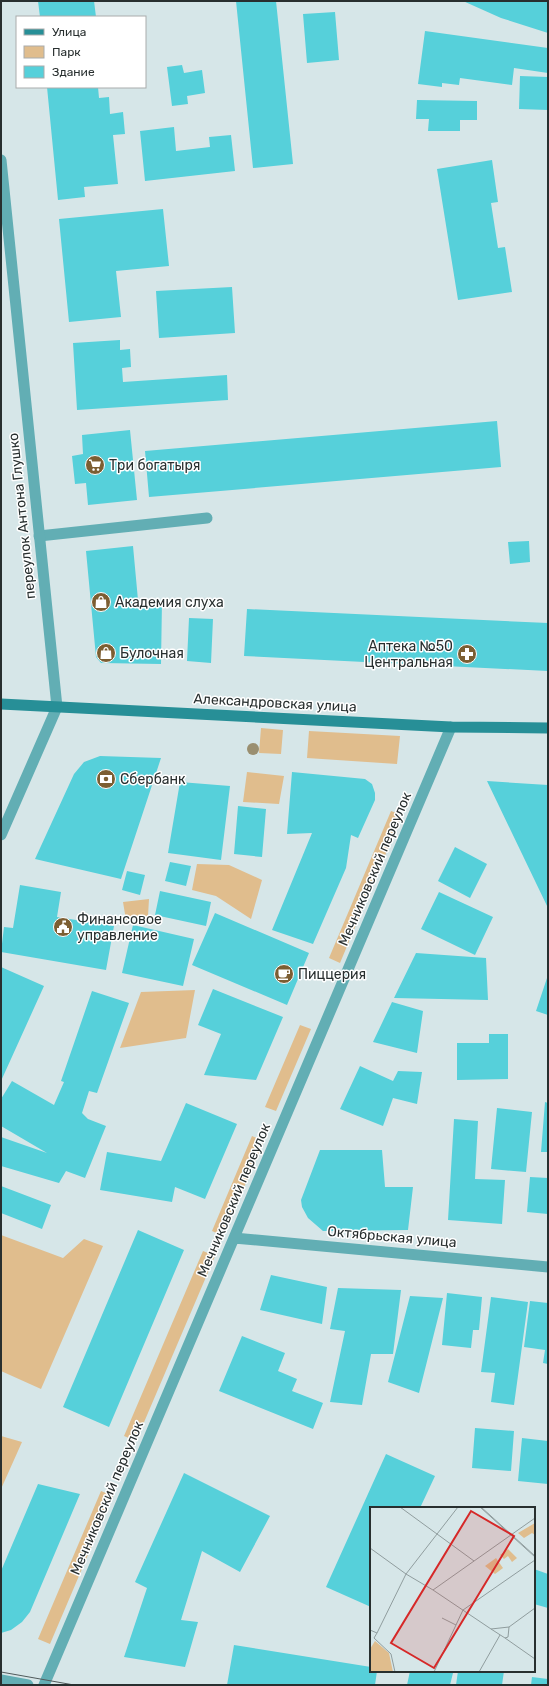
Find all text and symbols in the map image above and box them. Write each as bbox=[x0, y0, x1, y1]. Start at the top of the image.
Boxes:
legend bbox=[16, 16, 146, 88]
text: Улица bbox=[52, 25, 86, 39]
text: Парк bbox=[52, 45, 81, 59]
text: Здание bbox=[52, 65, 95, 79]
street label: переулок Антона Глушко bbox=[5, 432, 39, 600]
supermarket icon: Три богатыря bbox=[84, 454, 106, 476]
place label: Три богатыря bbox=[109, 457, 200, 474]
shop icon: Академия слуха bbox=[90, 591, 112, 613]
place label: Академия слуха bbox=[115, 594, 224, 611]
place label: Аптека №50 Центральная bbox=[364, 638, 453, 671]
shop icon: Булочная bbox=[95, 642, 117, 664]
pharmacy icon: Аптека №50 Центральная bbox=[456, 643, 478, 665]
place label: Булочная bbox=[120, 645, 184, 662]
street label: Александровская улица bbox=[193, 690, 357, 716]
bank icon: Сбербанк bbox=[95, 768, 117, 790]
place label: Сбербанк bbox=[120, 771, 186, 788]
street label: Мечниковский переулок bbox=[335, 789, 415, 948]
place label: Финансовое управление bbox=[77, 911, 162, 944]
public building icon: Финансовое управление bbox=[52, 916, 74, 938]
cafe icon: Пиццерия bbox=[273, 963, 295, 985]
place label: Пиццерия bbox=[298, 966, 366, 983]
street label: Мечниковский переулок bbox=[194, 1120, 274, 1279]
street label: Октябрьская улица bbox=[327, 1223, 457, 1251]
street label: Мечниковский переулок bbox=[67, 1418, 147, 1577]
inset map bbox=[370, 1507, 535, 1672]

